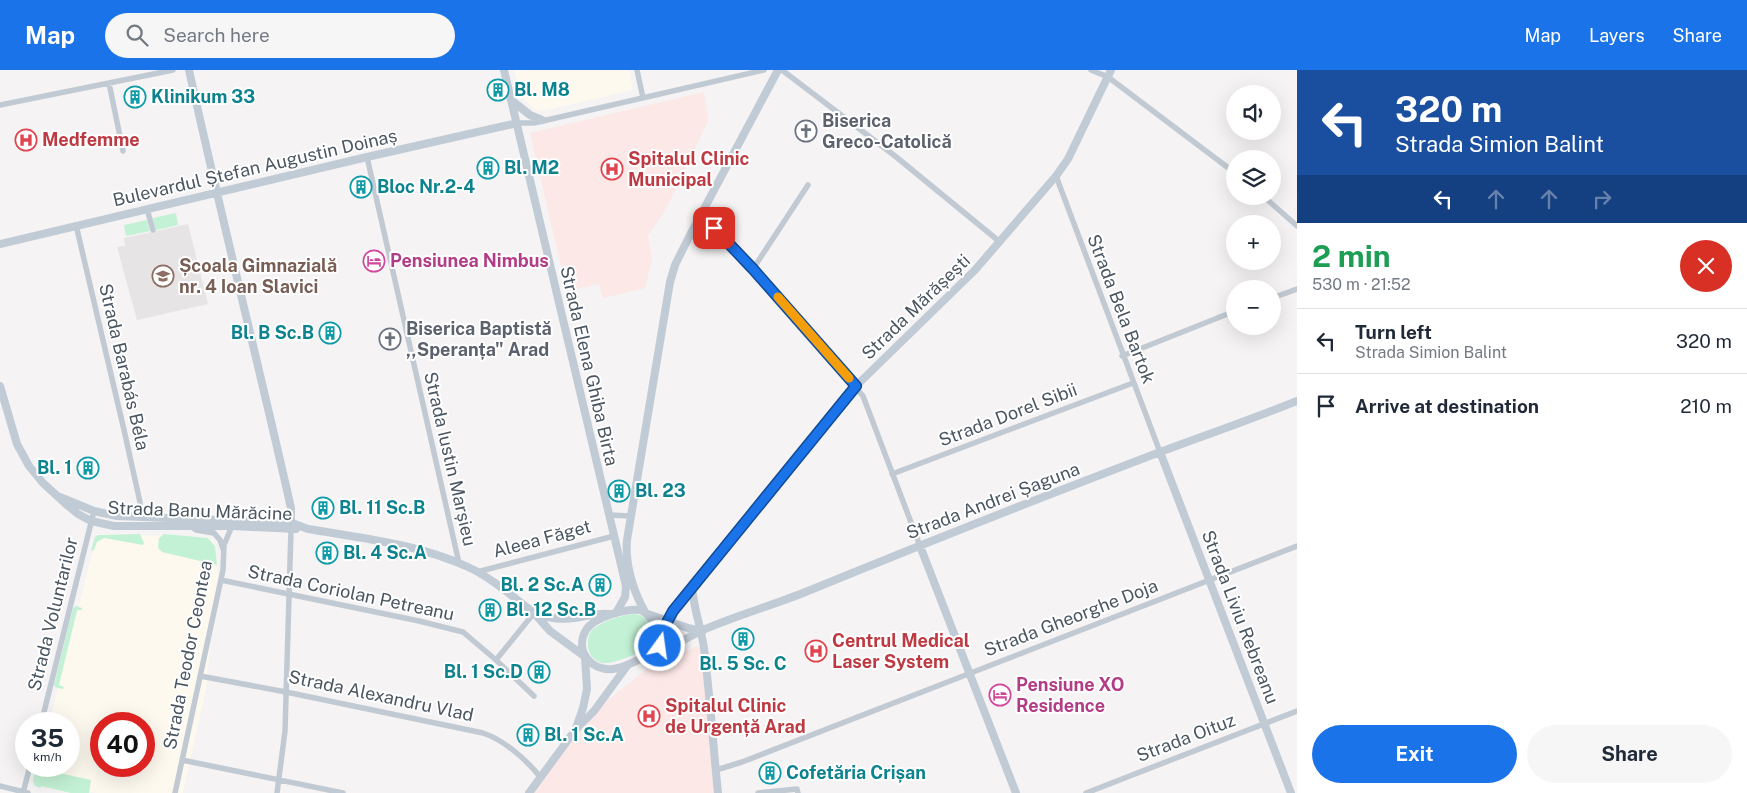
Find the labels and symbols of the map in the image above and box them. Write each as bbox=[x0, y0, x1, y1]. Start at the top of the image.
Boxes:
building icon: Bl. M8 bbox=[486, 78, 510, 102]
place label: Bl. M8 bbox=[514, 79, 570, 100]
building icon: Klinikum 33 bbox=[123, 85, 147, 109]
place label: Klinikum 33 bbox=[151, 86, 255, 107]
place label: Biserica Greco-Catolică bbox=[822, 110, 952, 152]
church icon: Biserica Greco-Catolică bbox=[794, 119, 818, 143]
street label: Bulevardul Ștefan Augustin Doinaș bbox=[111, 125, 399, 210]
hospital icon: Medfemme bbox=[14, 128, 38, 152]
place label: Medfemme bbox=[42, 129, 140, 150]
place label: Spitalul Clinic Municipal bbox=[628, 148, 749, 190]
building icon: Bl. M2 bbox=[476, 156, 500, 180]
place label: Bl. M2 bbox=[504, 157, 559, 178]
hospital icon: Spitalul Clinic Municipal bbox=[600, 157, 624, 181]
building icon: Bloc Nr.2-4 bbox=[349, 175, 373, 199]
place label: Bloc Nr.2-4 bbox=[377, 176, 475, 197]
pin bbox=[693, 207, 735, 249]
street label: Strada Bela Bartok bbox=[1083, 231, 1160, 386]
hotel icon: Pensiunea Nimbus bbox=[362, 249, 386, 273]
place label: Pensiunea Nimbus bbox=[390, 250, 549, 271]
street label: Strada Mărășești bbox=[857, 250, 974, 364]
place label: Școala Gimnazială nr. 4 Ioan Slavici bbox=[179, 255, 337, 297]
school or university icon: Școala Gimnazială nr. 4 Ioan Slavici bbox=[151, 264, 175, 288]
street label: Strada Elena Ghiba Birta bbox=[556, 264, 623, 468]
street label: Strada Barabás Béla bbox=[95, 281, 154, 452]
place label: Biserica Baptistă ,,Speranța" Arad bbox=[406, 318, 552, 360]
building icon: Bl. B Sc.B bbox=[318, 321, 342, 345]
place label: Bl. B Sc.B bbox=[231, 322, 314, 343]
church icon: Biserica Baptistă ,,Speranța" Arad bbox=[378, 327, 402, 351]
street label: Strada Iustin Marșieu bbox=[420, 370, 481, 548]
street label: Strada Dorel Sibii bbox=[936, 378, 1080, 451]
building icon: Bl. 1 bbox=[76, 456, 100, 480]
place label: Bl. 1 bbox=[37, 457, 72, 478]
street label: Strada Andrei Șaguna bbox=[903, 458, 1083, 543]
building icon: Bl. 23 bbox=[607, 479, 631, 503]
place label: Bl. 23 bbox=[635, 480, 686, 501]
building icon: Bl. 11 Sc.B bbox=[311, 496, 335, 520]
street label: Strada Banu Mărăcine bbox=[107, 497, 293, 524]
place label: Bl. 11 Sc.B bbox=[339, 497, 425, 518]
street label: Aleea Făget bbox=[491, 515, 593, 562]
street label: Strada Liviu Rebreanu bbox=[1198, 527, 1283, 707]
street label: Strada Voluntarilor bbox=[23, 535, 82, 693]
building icon: Bl. 4 Sc.A bbox=[315, 541, 339, 565]
place label: Bl. 4 Sc.A bbox=[343, 542, 427, 563]
street label: Strada Teodor Ceontea bbox=[159, 559, 216, 751]
street label: Strada Coriolan Petreanu bbox=[246, 560, 456, 625]
building icon: Bl. 2 Sc.A bbox=[588, 573, 612, 597]
place label: Bl. 2 Sc.A bbox=[501, 574, 584, 595]
street label: Strada Gheorghe Doja bbox=[981, 575, 1161, 660]
building icon: Bl. 12 Sc.B bbox=[478, 598, 502, 622]
place label: Bl. 12 Sc.B bbox=[506, 599, 596, 620]
position arrow bbox=[633, 619, 685, 671]
building icon: Bl. 5 Sc. C bbox=[731, 627, 755, 651]
place label: Centrul Medical Laser System bbox=[832, 630, 970, 672]
hospital icon: Centrul Medical Laser System bbox=[804, 639, 828, 663]
place label: Bl. 5 Sc. C bbox=[699, 653, 787, 674]
building icon: Bl. 1 Sc.D bbox=[527, 660, 551, 684]
place label: Bl. 1 Sc.D bbox=[444, 661, 523, 682]
street label: Strada Alexandru Vlad bbox=[287, 666, 475, 725]
place label: Pensiune XO Residence bbox=[1016, 674, 1124, 716]
hotel icon: Pensiune XO Residence bbox=[988, 683, 1012, 707]
place label: Spitalul Clinic de Urgență Arad bbox=[665, 695, 806, 737]
hospital icon: Spitalul Clinic de Urgență Arad bbox=[637, 704, 661, 728]
street label: Strada Oituz bbox=[1134, 709, 1238, 766]
speed limit sign: 40 bbox=[90, 712, 155, 777]
building icon: Bl. 1 Sc.A bbox=[516, 723, 540, 747]
place label: Bl. 1 Sc.A bbox=[544, 724, 624, 745]
building icon: Cofetăria Crișan bbox=[758, 761, 782, 785]
place label: Cofetăria Crișan bbox=[786, 762, 926, 783]

